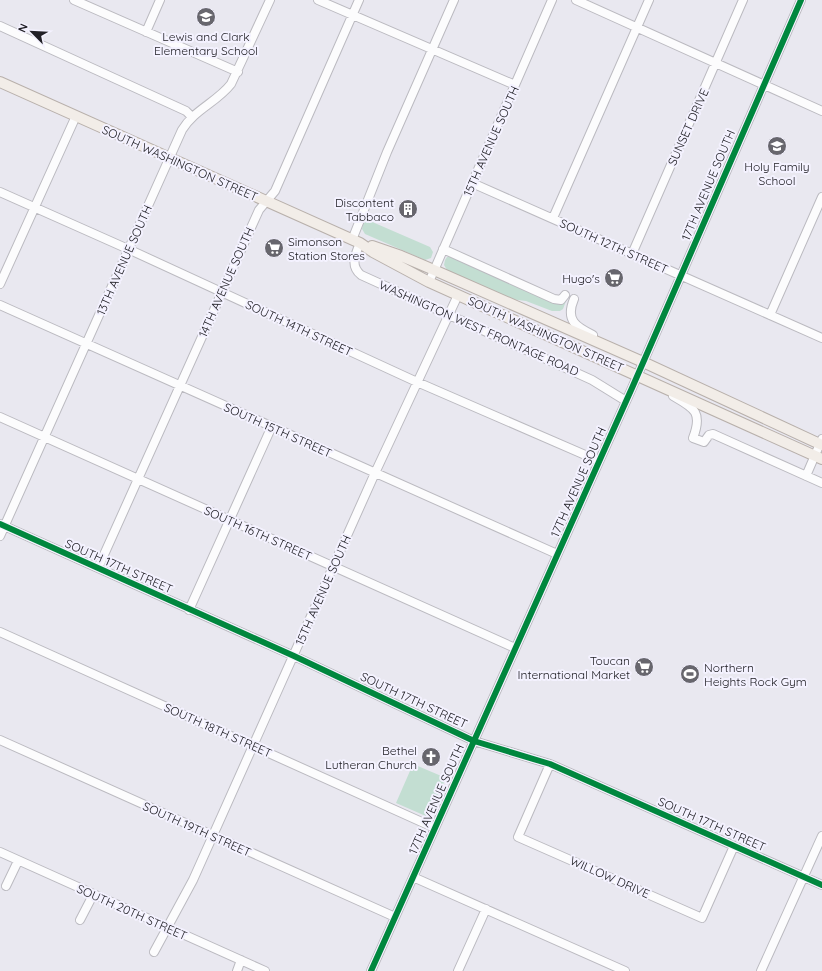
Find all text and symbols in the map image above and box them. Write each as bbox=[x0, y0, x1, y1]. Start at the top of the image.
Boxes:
school or university icon: Lewis and Clark Elementary School bbox=[195, 6, 217, 28]
north arrow bbox=[12, 12, 52, 52]
text: N bbox=[15, 21, 31, 34]
place label: Lewis and Clark Elementary School bbox=[154, 29, 258, 58]
street label: 15TH AVENUE SOUTH bbox=[460, 83, 522, 199]
street label: SUNSET DRIVE bbox=[664, 86, 712, 168]
street label: SOUTH WASHINGTON STREET bbox=[100, 122, 260, 204]
street label: 17TH AVENUE SOUTH bbox=[678, 127, 738, 243]
school or university icon: Holy Family School bbox=[766, 135, 788, 157]
place label: Holy Family School bbox=[744, 159, 810, 188]
place label: Discontent Tabbaco bbox=[335, 195, 394, 224]
building icon: Discontent Tabbaco bbox=[397, 198, 419, 220]
street label: 13TH AVENUE SOUTH bbox=[93, 203, 155, 317]
street label: SOUTH 12TH STREET bbox=[558, 215, 670, 277]
street label: 14TH AVENUE SOUTH bbox=[195, 225, 257, 339]
place label: Simonson Station Stores bbox=[288, 234, 365, 263]
supermarket icon: Simonson Station Stores bbox=[263, 237, 285, 259]
supermarket icon: Hugo's bbox=[603, 267, 625, 289]
place label: Hugo's bbox=[562, 271, 600, 286]
street label: WASHINGTON WEST FRONTAGE ROAD bbox=[377, 277, 582, 379]
street label: SOUTH WASHINGTON STREET bbox=[466, 293, 626, 375]
street label: SOUTH 14TH STREET bbox=[243, 297, 355, 359]
street label: SOUTH 15TH STREET bbox=[222, 399, 334, 461]
street label: 17TH AVENUE SOUTH bbox=[547, 425, 609, 539]
street label: SOUTH 16TH STREET bbox=[202, 502, 314, 564]
street label: 15TH AVENUE SOUTH bbox=[292, 532, 354, 648]
street label: SOUTH 17TH STREET bbox=[63, 535, 175, 597]
place label: Toucan International Market bbox=[517, 653, 630, 682]
supermarket icon: Toucan International Market bbox=[633, 656, 655, 678]
place label: Northern Heights Rock Gym bbox=[704, 660, 807, 689]
sports icon: Northern Heights Rock Gym bbox=[679, 663, 701, 685]
street label: SOUTH 17TH STREET bbox=[358, 669, 470, 731]
street label: SOUTH 18TH STREET bbox=[162, 699, 274, 761]
street label: 17TH AVENUE SOUTH bbox=[405, 742, 467, 856]
place label: Bethel Lutheran Church bbox=[325, 743, 417, 772]
church icon: Bethel Lutheran Church bbox=[420, 746, 442, 768]
street label: SOUTH 17TH STREET bbox=[656, 793, 768, 855]
street label: SOUTH 19TH STREET bbox=[141, 798, 253, 860]
street label: WILLOW DRIVE bbox=[568, 853, 652, 901]
street label: SOUTH 20TH STREET bbox=[74, 881, 190, 943]

